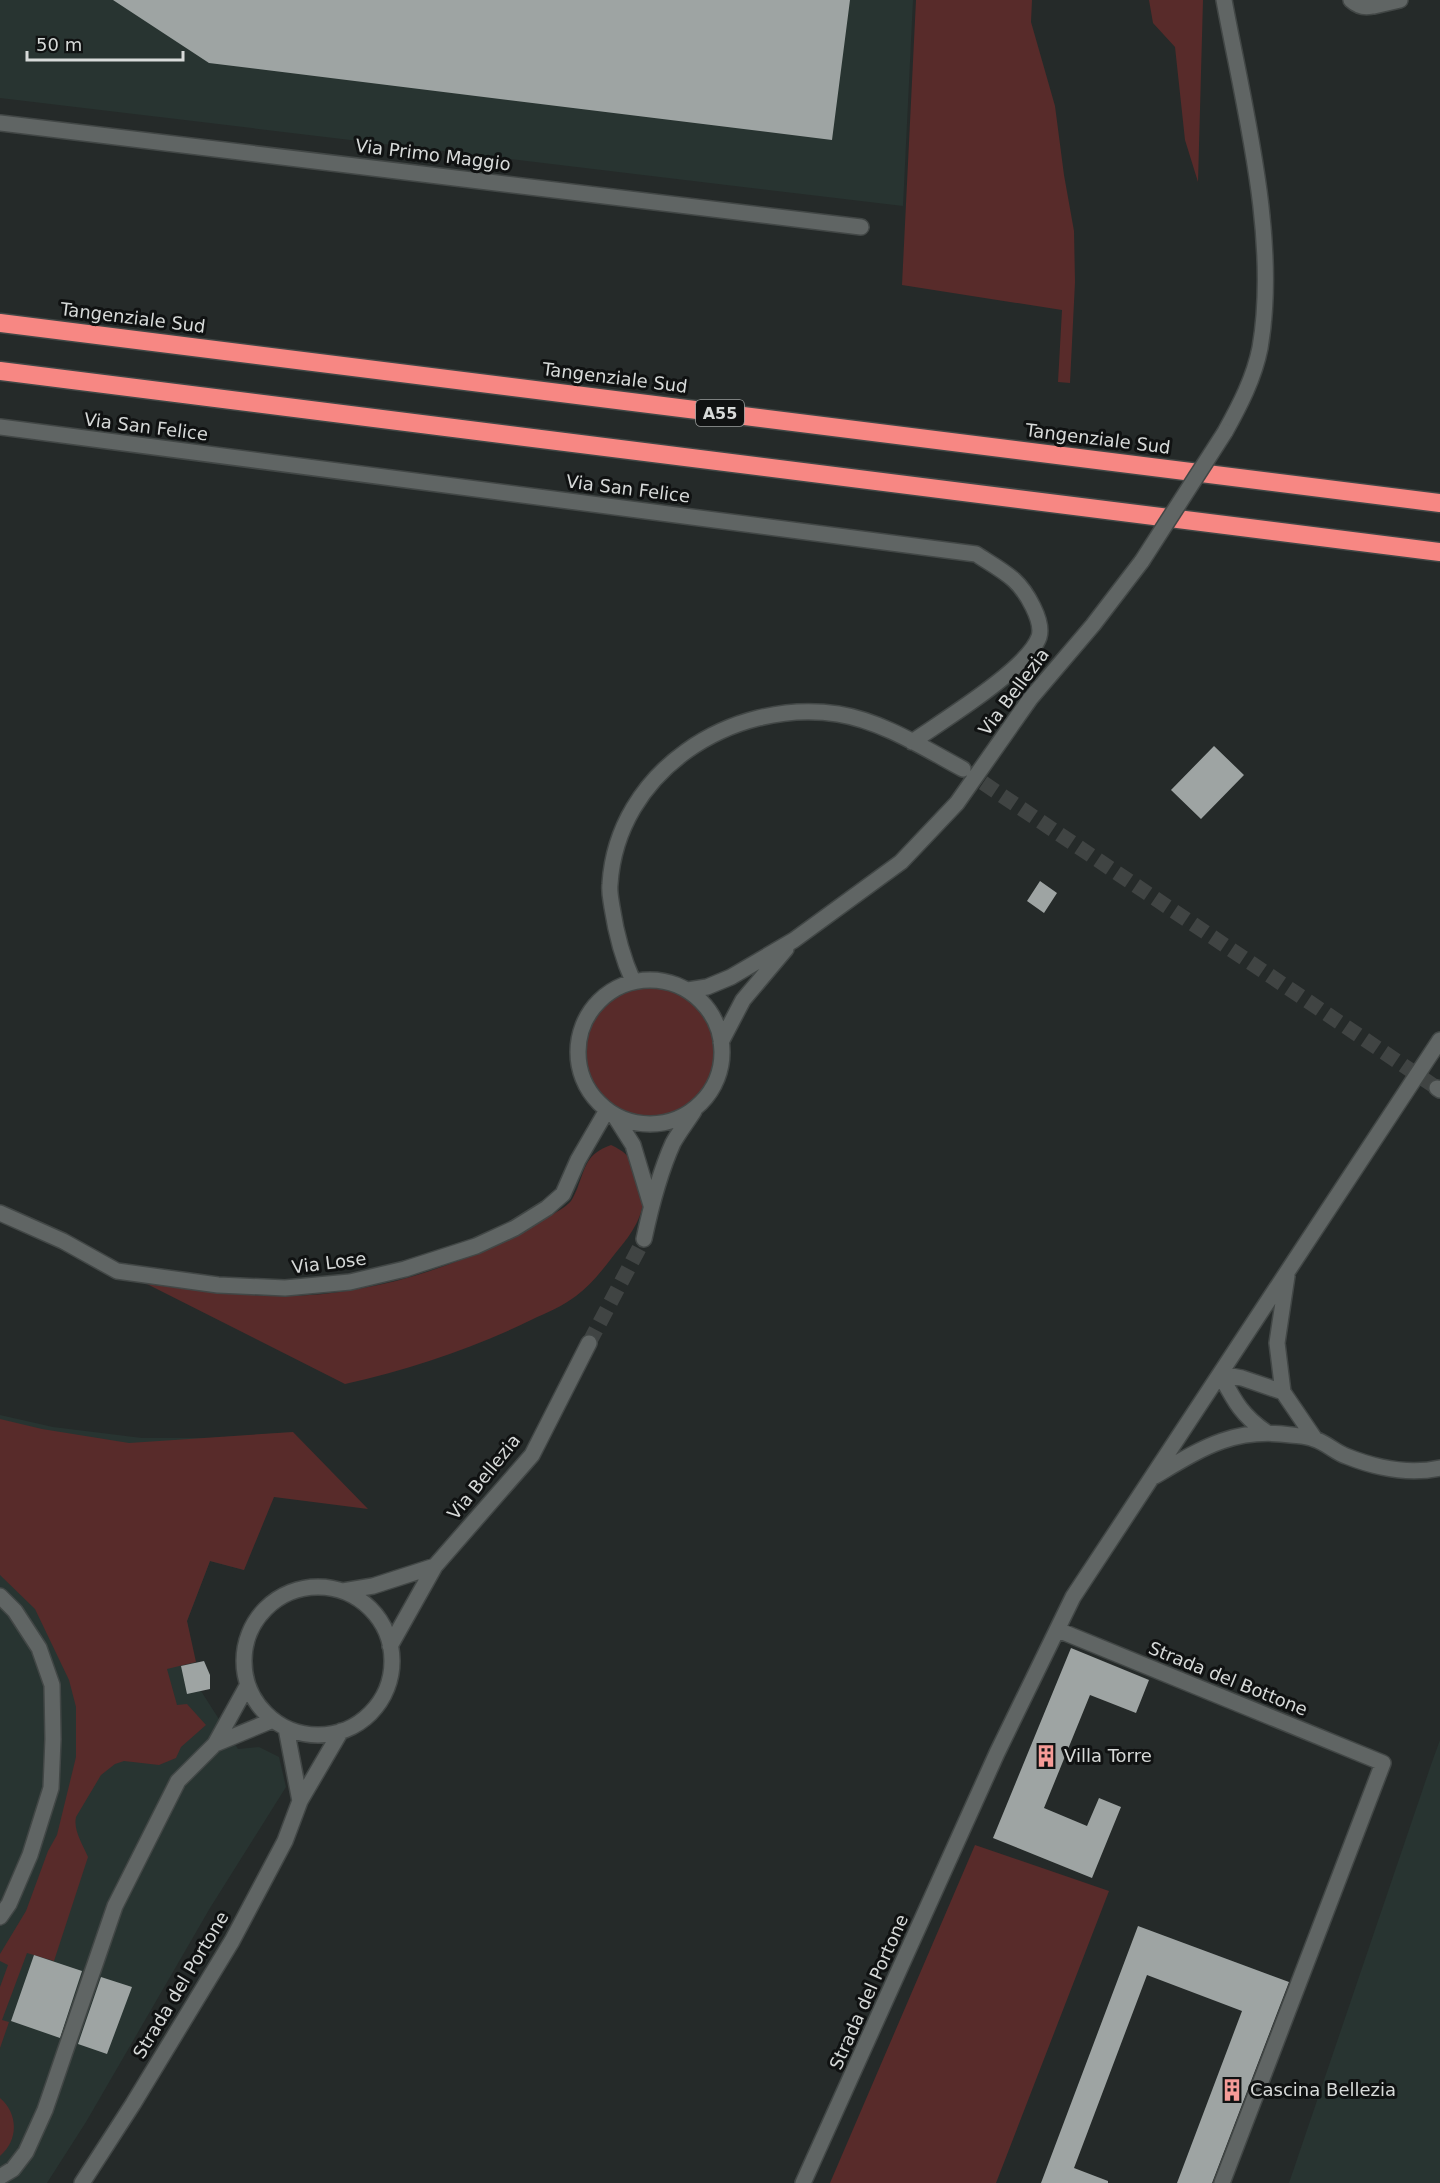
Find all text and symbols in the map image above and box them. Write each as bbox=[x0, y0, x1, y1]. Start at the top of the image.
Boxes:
scale bar bbox=[27, 24, 183, 62]
text: 50 m bbox=[36, 34, 82, 55]
street label: Via Primo Maggio bbox=[354, 135, 512, 174]
street label: Tangenziale Sud bbox=[58, 298, 207, 337]
street label: Tangenziale Sud bbox=[540, 358, 689, 397]
road number: A55 bbox=[696, 400, 744, 426]
street label: Via San Felice bbox=[83, 408, 209, 445]
street label: Tangenziale Sud bbox=[1023, 419, 1172, 458]
street label: Via San Felice bbox=[565, 470, 691, 507]
street label: Via Bellezia bbox=[974, 644, 1053, 739]
street label: Via Lose bbox=[291, 1248, 367, 1277]
street label: Via Bellezia bbox=[443, 1430, 524, 1524]
street label: Strada del Bottone bbox=[1146, 1637, 1311, 1720]
building icon: Villa Torre bbox=[1033, 1743, 1059, 1769]
place label: Villa Torre bbox=[1064, 1745, 1152, 1766]
street label: Strada del Portone bbox=[128, 1908, 233, 2062]
street label: Strada del Portone bbox=[825, 1911, 912, 2073]
building icon: Cascina Bellezia bbox=[1219, 2077, 1245, 2103]
place label: Cascina Bellezia bbox=[1250, 2079, 1396, 2100]

